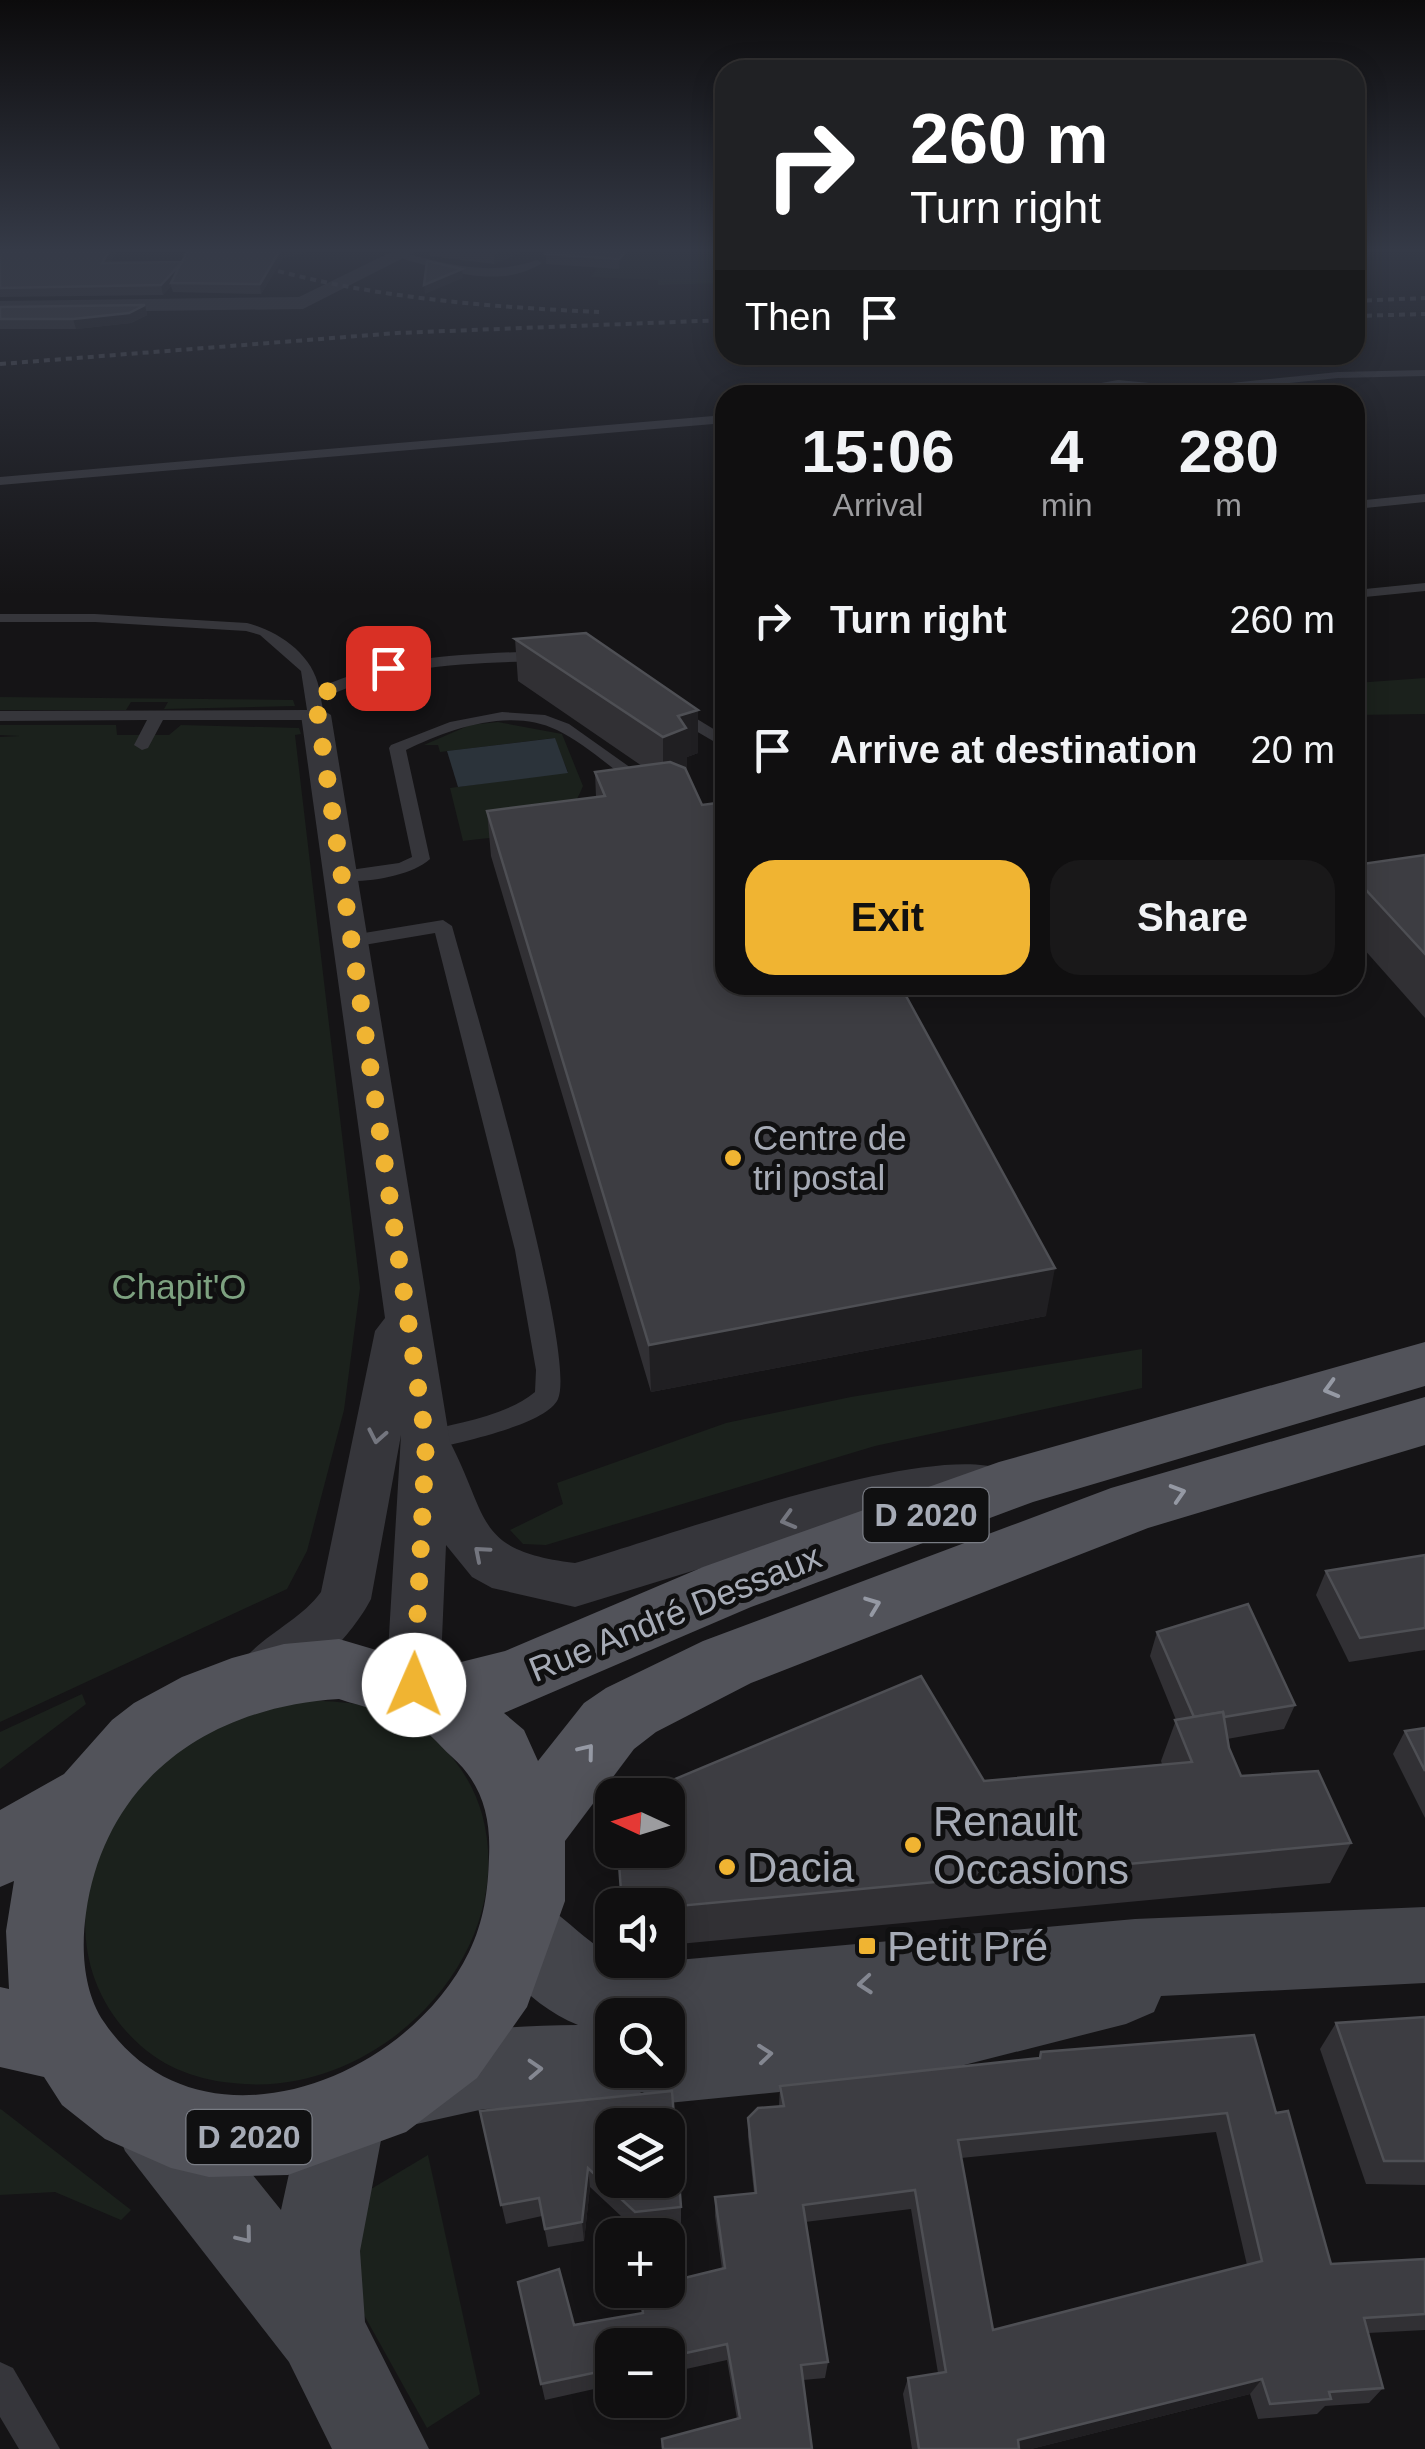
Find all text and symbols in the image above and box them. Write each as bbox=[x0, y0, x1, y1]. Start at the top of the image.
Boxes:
icon: right bbox=[745, 100, 875, 230]
text: 260 m bbox=[910, 100, 1108, 178]
text: Turn right bbox=[910, 182, 1101, 233]
icon: arrive bbox=[852, 290, 907, 345]
text: Then bbox=[745, 296, 832, 338]
text: 15:06 bbox=[801, 418, 955, 485]
text: 4 bbox=[1050, 418, 1083, 485]
text: 280 bbox=[1179, 418, 1279, 485]
text: Arrival bbox=[833, 487, 923, 523]
text: min bbox=[1041, 487, 1092, 523]
text: m bbox=[1215, 487, 1242, 523]
icon: right bbox=[745, 593, 800, 648]
text: Turn right bbox=[830, 599, 1007, 641]
text: 260 m bbox=[1229, 599, 1335, 641]
pin bbox=[346, 626, 431, 711]
icon: arrive bbox=[361, 641, 416, 696]
icon: arrive bbox=[745, 723, 800, 778]
text: Arrive at destination bbox=[830, 729, 1197, 771]
text: 20 m bbox=[1251, 729, 1335, 771]
button: Exit bbox=[745, 860, 1030, 975]
button: Share bbox=[1050, 860, 1335, 975]
place label: Centre de tri postal bbox=[753, 1118, 907, 1197]
marker: Centre de tri postal bbox=[722, 1147, 744, 1169]
park label: Chapit'O bbox=[111, 1267, 247, 1306]
one-way arrow bbox=[1323, 1377, 1340, 1398]
one-way arrow bbox=[368, 1427, 389, 1444]
one-way arrow bbox=[1169, 1484, 1186, 1505]
road number: D 2020 bbox=[864, 1488, 988, 1542]
one-way arrow bbox=[780, 1508, 797, 1529]
street label: Rue André Dessaux bbox=[523, 1536, 827, 1689]
one-way arrow bbox=[474, 1547, 493, 1565]
one-way arrow bbox=[864, 1596, 881, 1616]
position arrow bbox=[362, 1633, 466, 1737]
one-way arrow bbox=[575, 1745, 593, 1763]
north arrow bbox=[595, 1778, 685, 1868]
map controls bbox=[595, 1778, 685, 2418]
place label: Renault Occasions bbox=[933, 1798, 1129, 1893]
marker: Renault Occasions bbox=[902, 1834, 924, 1856]
place label: Dacia bbox=[747, 1844, 855, 1891]
marker: Dacia bbox=[716, 1856, 738, 1878]
button: sound bbox=[595, 1888, 685, 1978]
place label: Petit Pré bbox=[887, 1923, 1048, 1970]
marker: Petit Pré bbox=[856, 1935, 878, 1957]
one-way arrow bbox=[857, 1972, 873, 1994]
button: search bbox=[595, 1998, 685, 2088]
one-way arrow bbox=[757, 2044, 773, 2065]
one-way arrow bbox=[527, 2059, 543, 2080]
button: layers bbox=[595, 2108, 685, 2198]
road number: D 2020 bbox=[186, 2110, 312, 2164]
button: + bbox=[595, 2218, 685, 2308]
one-way arrow bbox=[233, 2225, 251, 2243]
button: − bbox=[595, 2328, 685, 2418]

